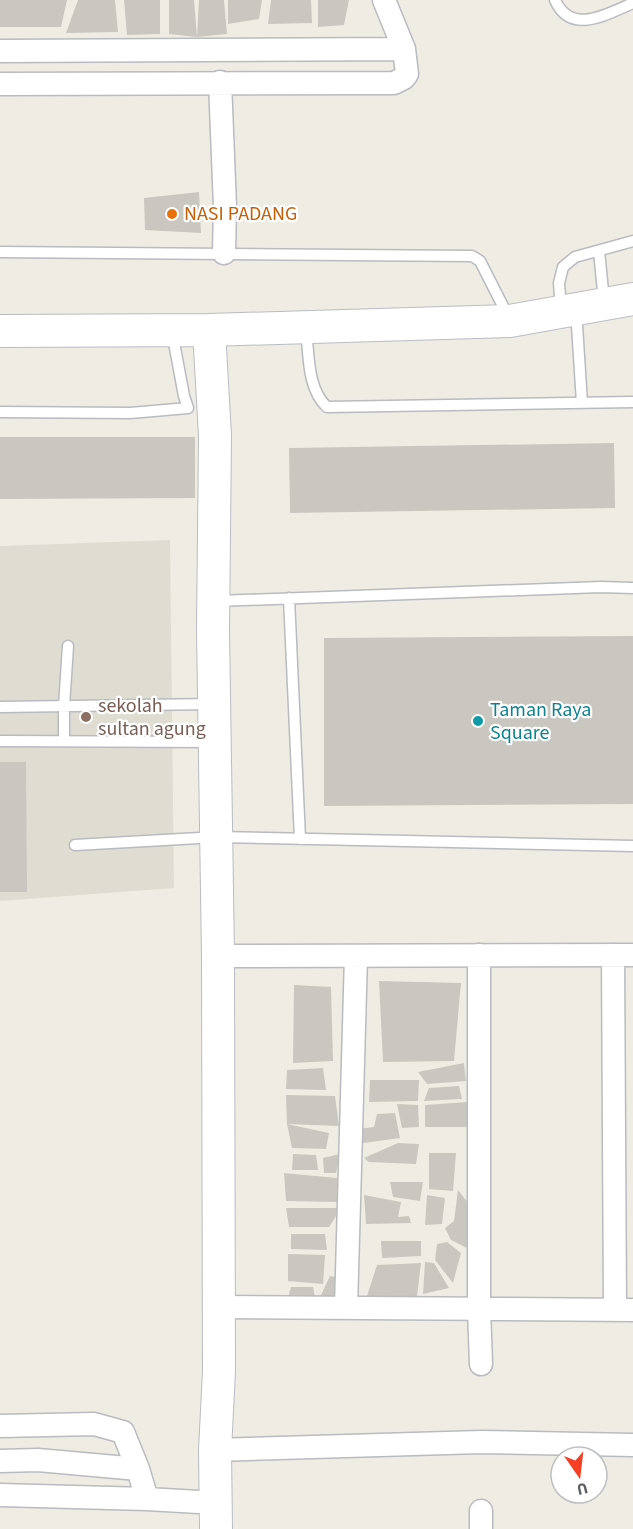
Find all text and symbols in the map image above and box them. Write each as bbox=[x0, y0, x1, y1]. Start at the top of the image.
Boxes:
place label: NASI PADANG bbox=[184, 200, 297, 228]
marker: NASI PADANG bbox=[165, 207, 179, 221]
place label: sekolah sultan agung bbox=[98, 692, 206, 743]
place label: Taman Raya Square bbox=[490, 696, 591, 747]
marker: sekolah sultan agung bbox=[79, 710, 93, 724]
marker: Taman Raya Square bbox=[471, 714, 485, 728]
north arrow bbox=[549, 1445, 609, 1505]
text: U bbox=[575, 1477, 590, 1501]

